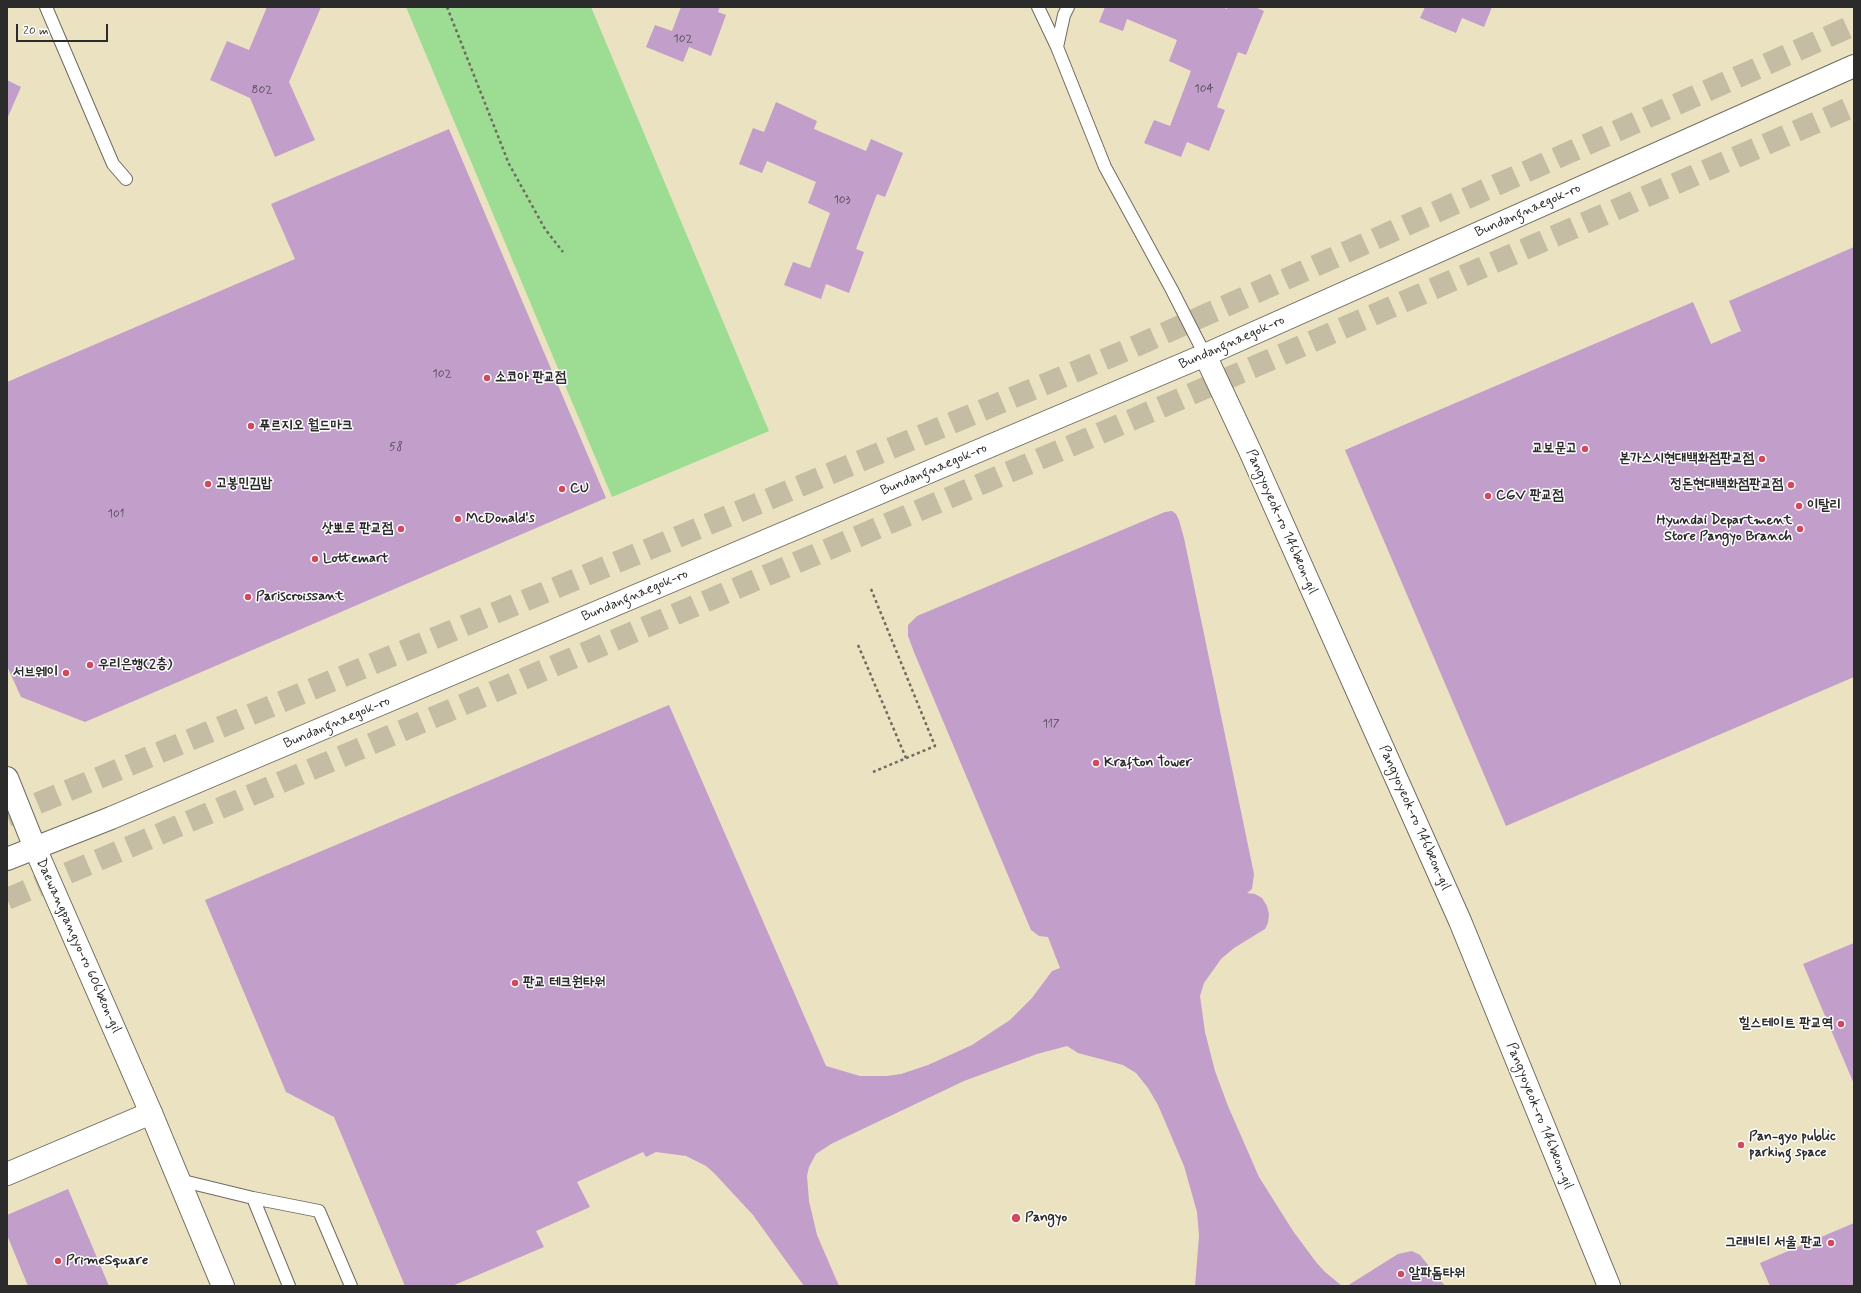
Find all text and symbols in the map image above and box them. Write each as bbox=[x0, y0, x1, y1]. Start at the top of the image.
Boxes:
scale bar bbox=[18, 16, 110, 42]
text: 20 m bbox=[23, 23, 49, 39]
house number: 102 bbox=[673, 32, 693, 46]
house number: 104 bbox=[1194, 82, 1214, 96]
house number: 802 bbox=[252, 83, 272, 97]
street label: Bundangnaegok-ro bbox=[1473, 180, 1583, 242]
house number: 103 bbox=[833, 193, 851, 207]
street label: Bundangnaegok-ro bbox=[1177, 312, 1287, 374]
house number: 102 bbox=[432, 367, 452, 381]
place label: 소코아 판교점 bbox=[495, 370, 566, 386]
marker: 소코아 판교점 bbox=[482, 373, 492, 383]
place label: 푸르지오 월드마크 bbox=[259, 418, 353, 434]
marker: 푸르지오 월드마크 bbox=[246, 421, 256, 431]
house number: 58 bbox=[389, 440, 403, 454]
street label: Bundangnaegok-ro bbox=[878, 440, 990, 500]
place label: 교보문고 bbox=[1532, 441, 1577, 457]
marker: 교보문고 bbox=[1580, 444, 1590, 454]
street label: Pangyoyeok-ro 146beon-gil bbox=[1241, 447, 1321, 597]
place label: 본가스시현대백화점판교점 bbox=[1619, 451, 1754, 467]
marker: 본가스시현대백화점판교점 bbox=[1757, 454, 1767, 464]
place label: 고봉민김밥 bbox=[216, 476, 272, 492]
place label: 정돈현대백화점판교점 bbox=[1670, 477, 1783, 493]
marker: 고봉민김밥 bbox=[203, 479, 213, 489]
marker: 정돈현대백화점판교점 bbox=[1786, 480, 1796, 490]
place label: CU bbox=[570, 481, 589, 497]
marker: CU bbox=[557, 484, 567, 494]
place label: CGV 판교점 bbox=[1496, 488, 1563, 504]
marker: CGV 판교점 bbox=[1483, 491, 1493, 501]
place label: 이탈리 bbox=[1807, 498, 1841, 514]
marker: 이탈리 bbox=[1794, 501, 1804, 511]
house number: 101 bbox=[108, 507, 124, 521]
place label: McDonald's bbox=[466, 511, 535, 527]
place label: Hyundai Department Store Pangyo Branch bbox=[1657, 513, 1792, 546]
marker: McDonald's bbox=[453, 514, 463, 524]
place label: 삿뽀로 판교점 bbox=[322, 521, 393, 537]
marker: 삿뽀로 판교점 bbox=[396, 524, 406, 534]
marker: Hyundai Department Store Pangyo Branch bbox=[1795, 524, 1805, 534]
place label: Lottemart bbox=[323, 551, 388, 567]
marker: Lottemart bbox=[310, 554, 320, 564]
street label: Bundangnaegok-ro bbox=[579, 566, 691, 626]
place label: Pariscroissant bbox=[256, 589, 344, 605]
marker: Pariscroissant bbox=[243, 592, 253, 602]
place label: 우리은행(2층) bbox=[98, 657, 172, 673]
marker: 우리은행(2층) bbox=[85, 660, 95, 670]
place label: 서브웨이 bbox=[13, 665, 58, 681]
marker: 서브웨이 bbox=[61, 668, 71, 678]
street label: Bundangnaegok-ro bbox=[281, 693, 393, 753]
house number: 117 bbox=[1042, 717, 1060, 731]
street label: Pangyoyeok-ro 146beon-gil bbox=[1374, 743, 1454, 893]
place label: Krafton Tower bbox=[1104, 755, 1192, 771]
marker: Krafton Tower bbox=[1091, 758, 1101, 768]
street label: Daewangpangyo-ro 606beon-gil bbox=[32, 856, 124, 1036]
place label: 판교 테크원타워 bbox=[523, 975, 606, 991]
marker: 판교 테크원타워 bbox=[510, 978, 520, 988]
place label: 힐스테이트 판교역 bbox=[1739, 1016, 1833, 1032]
marker: 힐스테이트 판교역 bbox=[1836, 1019, 1846, 1029]
street label: Pangyoyeok-ro 146beon-gil bbox=[1502, 1040, 1576, 1192]
place label: Pan-gyo public parking space bbox=[1749, 1129, 1836, 1162]
marker: Pan-gyo public parking space bbox=[1736, 1140, 1746, 1150]
place label: Pangyo bbox=[1025, 1210, 1067, 1226]
marker: Pangyo bbox=[1010, 1212, 1022, 1224]
place label: 그래비티 서울 판교 bbox=[1725, 1235, 1823, 1251]
marker: 그래비티 서울 판교 bbox=[1826, 1238, 1836, 1248]
place label: PrimeSquare bbox=[66, 1253, 148, 1269]
marker: PrimeSquare bbox=[53, 1256, 63, 1266]
place label: 알파돔타워 bbox=[1409, 1266, 1465, 1282]
marker: 알파돔타워 bbox=[1396, 1269, 1406, 1279]

